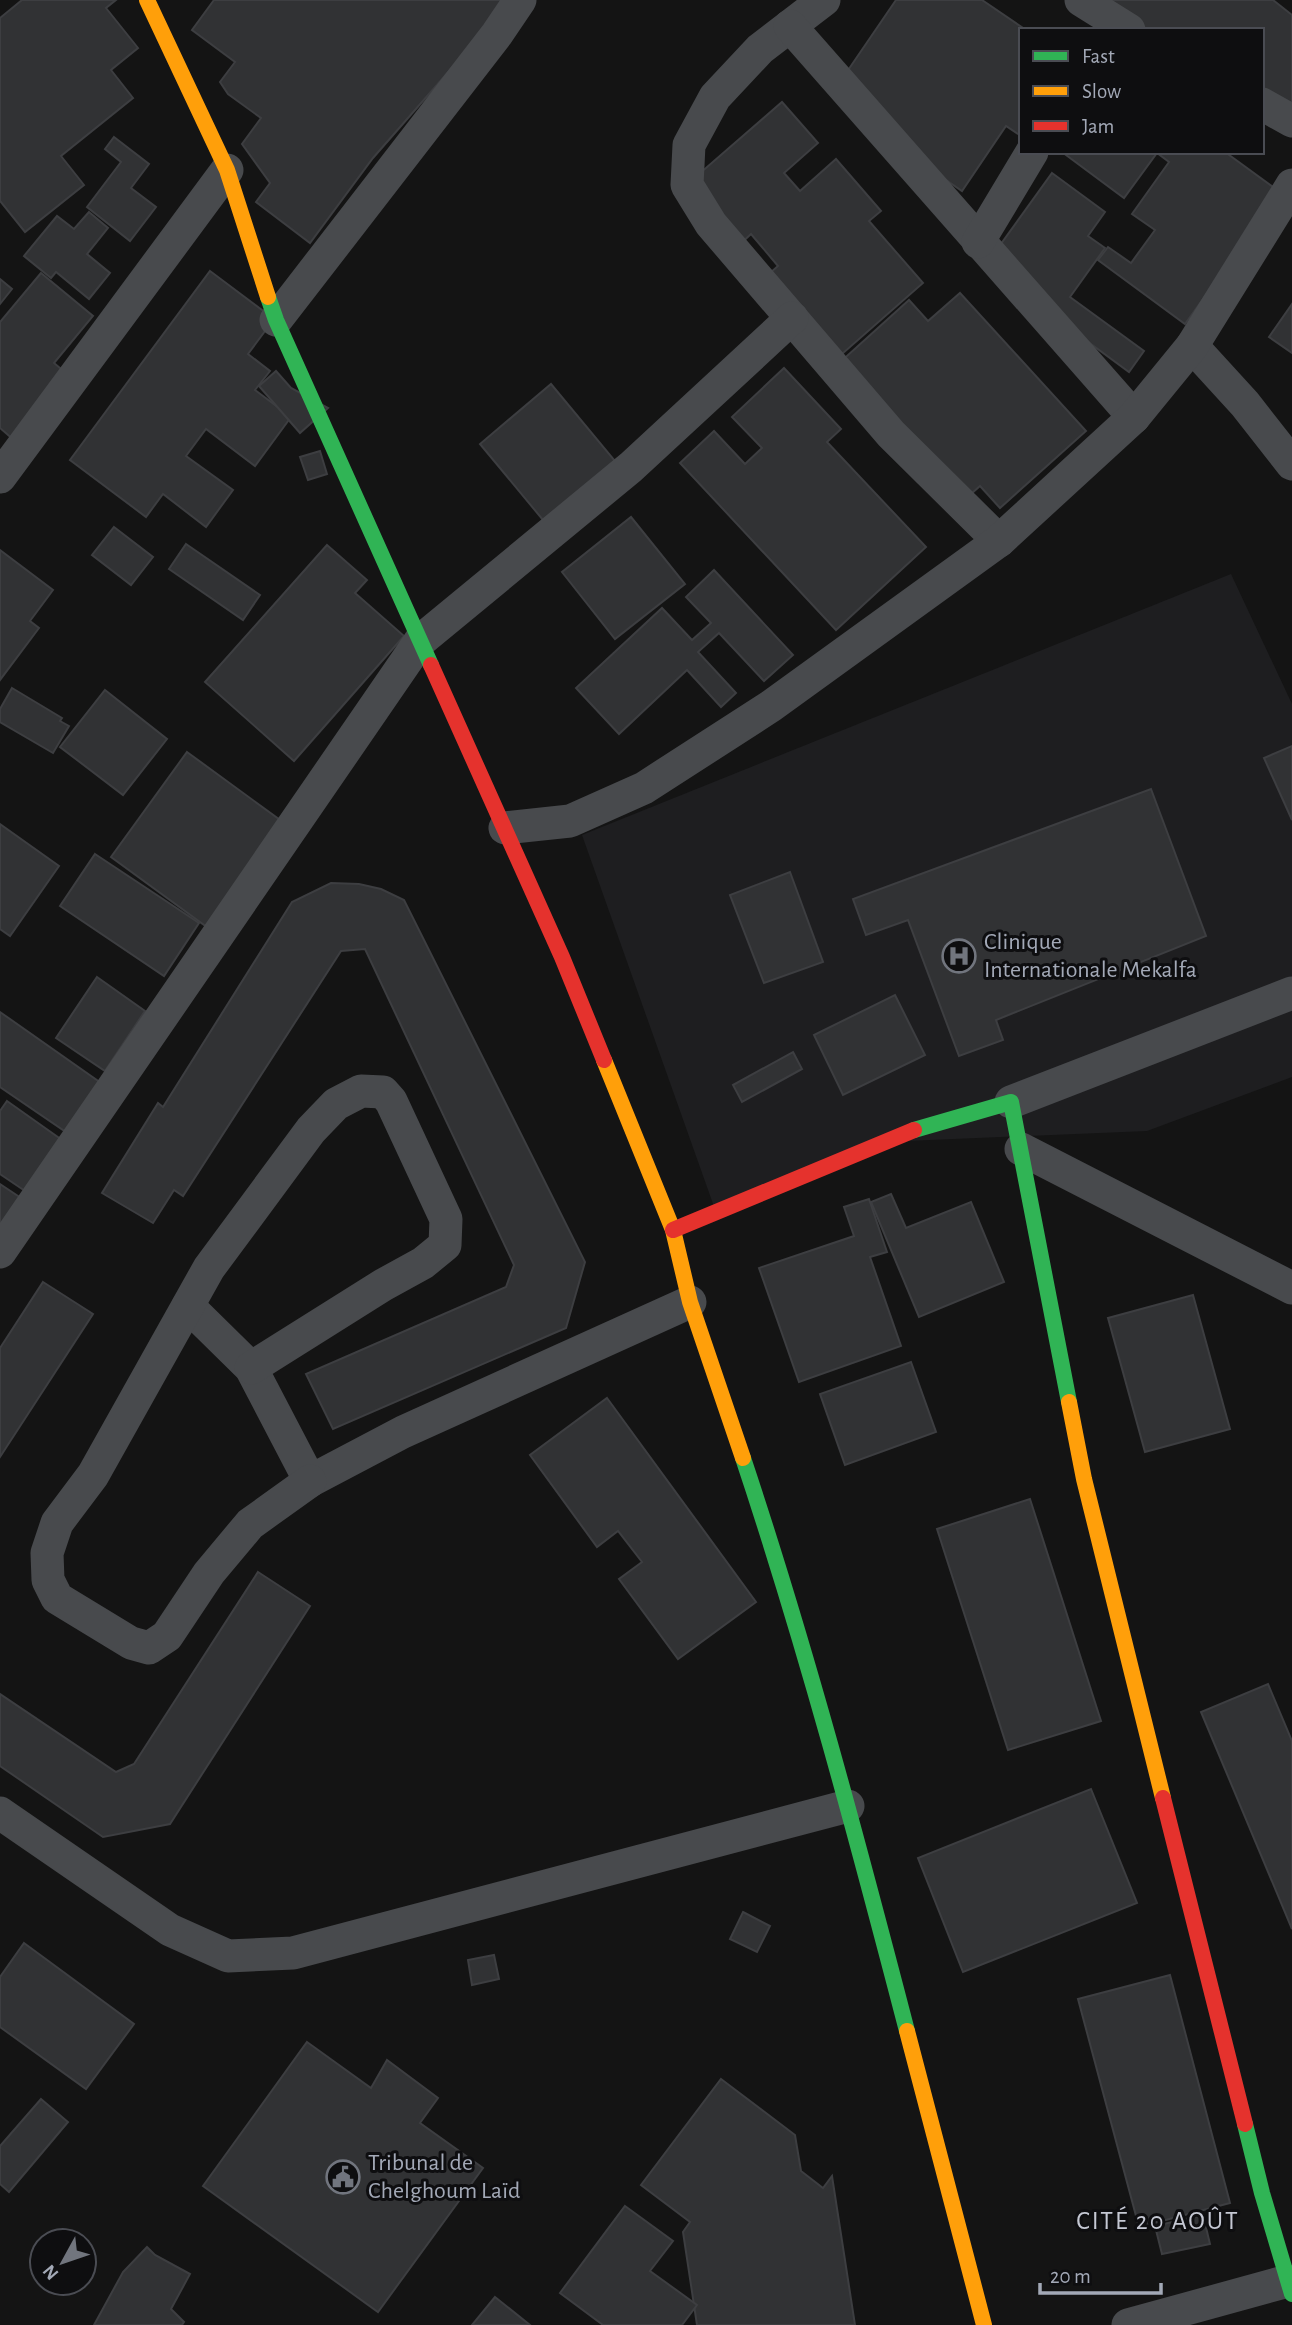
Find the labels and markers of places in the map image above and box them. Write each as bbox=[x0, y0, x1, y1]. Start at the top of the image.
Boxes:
place label: Clinique Internationale Mekalfa bbox=[984, 930, 1197, 982]
hospital icon: Clinique Internationale Mekalfa bbox=[940, 937, 978, 975]
place label: Tribunal de Chelghoum Laïd bbox=[368, 2151, 520, 2203]
public building icon: Tribunal de Chelghoum Laïd bbox=[324, 2158, 362, 2196]

